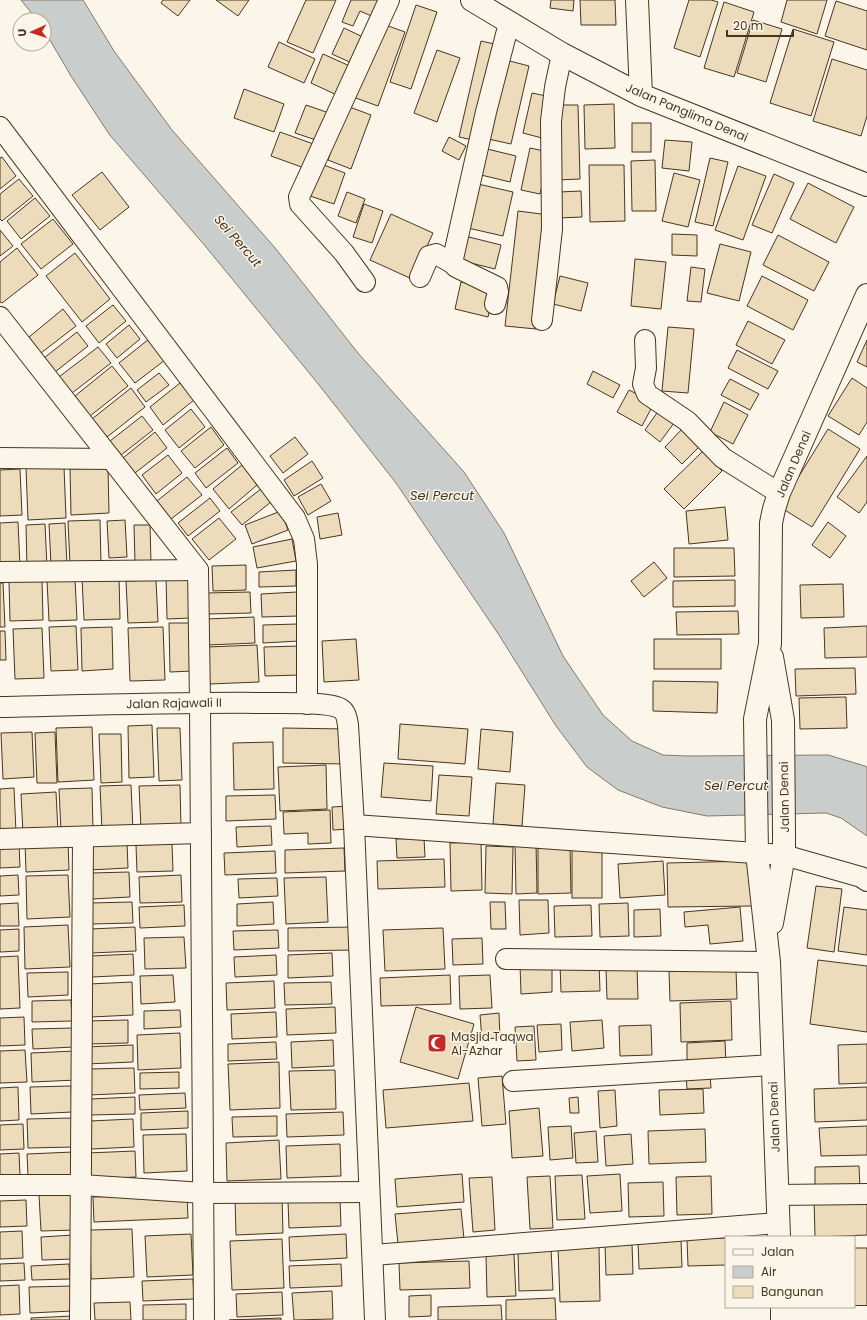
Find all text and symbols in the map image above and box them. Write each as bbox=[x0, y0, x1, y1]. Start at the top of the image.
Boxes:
north arrow bbox=[12, 12, 52, 52]
scale bar bbox=[727, 12, 793, 38]
text: 20 m bbox=[733, 17, 763, 34]
text: U bbox=[14, 28, 30, 37]
street label: Jalan Panglima Denai bbox=[623, 78, 751, 146]
water label: Sei Percut bbox=[210, 211, 266, 272]
street label: Jalan Denai bbox=[771, 428, 815, 500]
water label: Sei Percut bbox=[410, 486, 474, 505]
street label: Jalan Rajawali II bbox=[126, 694, 222, 712]
street label: Jalan Denai bbox=[775, 761, 793, 833]
water label: Sei Percut bbox=[704, 776, 768, 795]
place label: Masjid Taqwa Al-Azhar bbox=[451, 1028, 534, 1059]
mosque icon: Masjid Taqwa Al-Azhar bbox=[426, 1032, 448, 1054]
street label: Jalan Denai bbox=[764, 1081, 784, 1153]
legend bbox=[725, 1236, 855, 1308]
text: Jalan bbox=[761, 1243, 794, 1260]
text: Air bbox=[761, 1263, 777, 1280]
text: Bangunan bbox=[761, 1283, 823, 1300]

